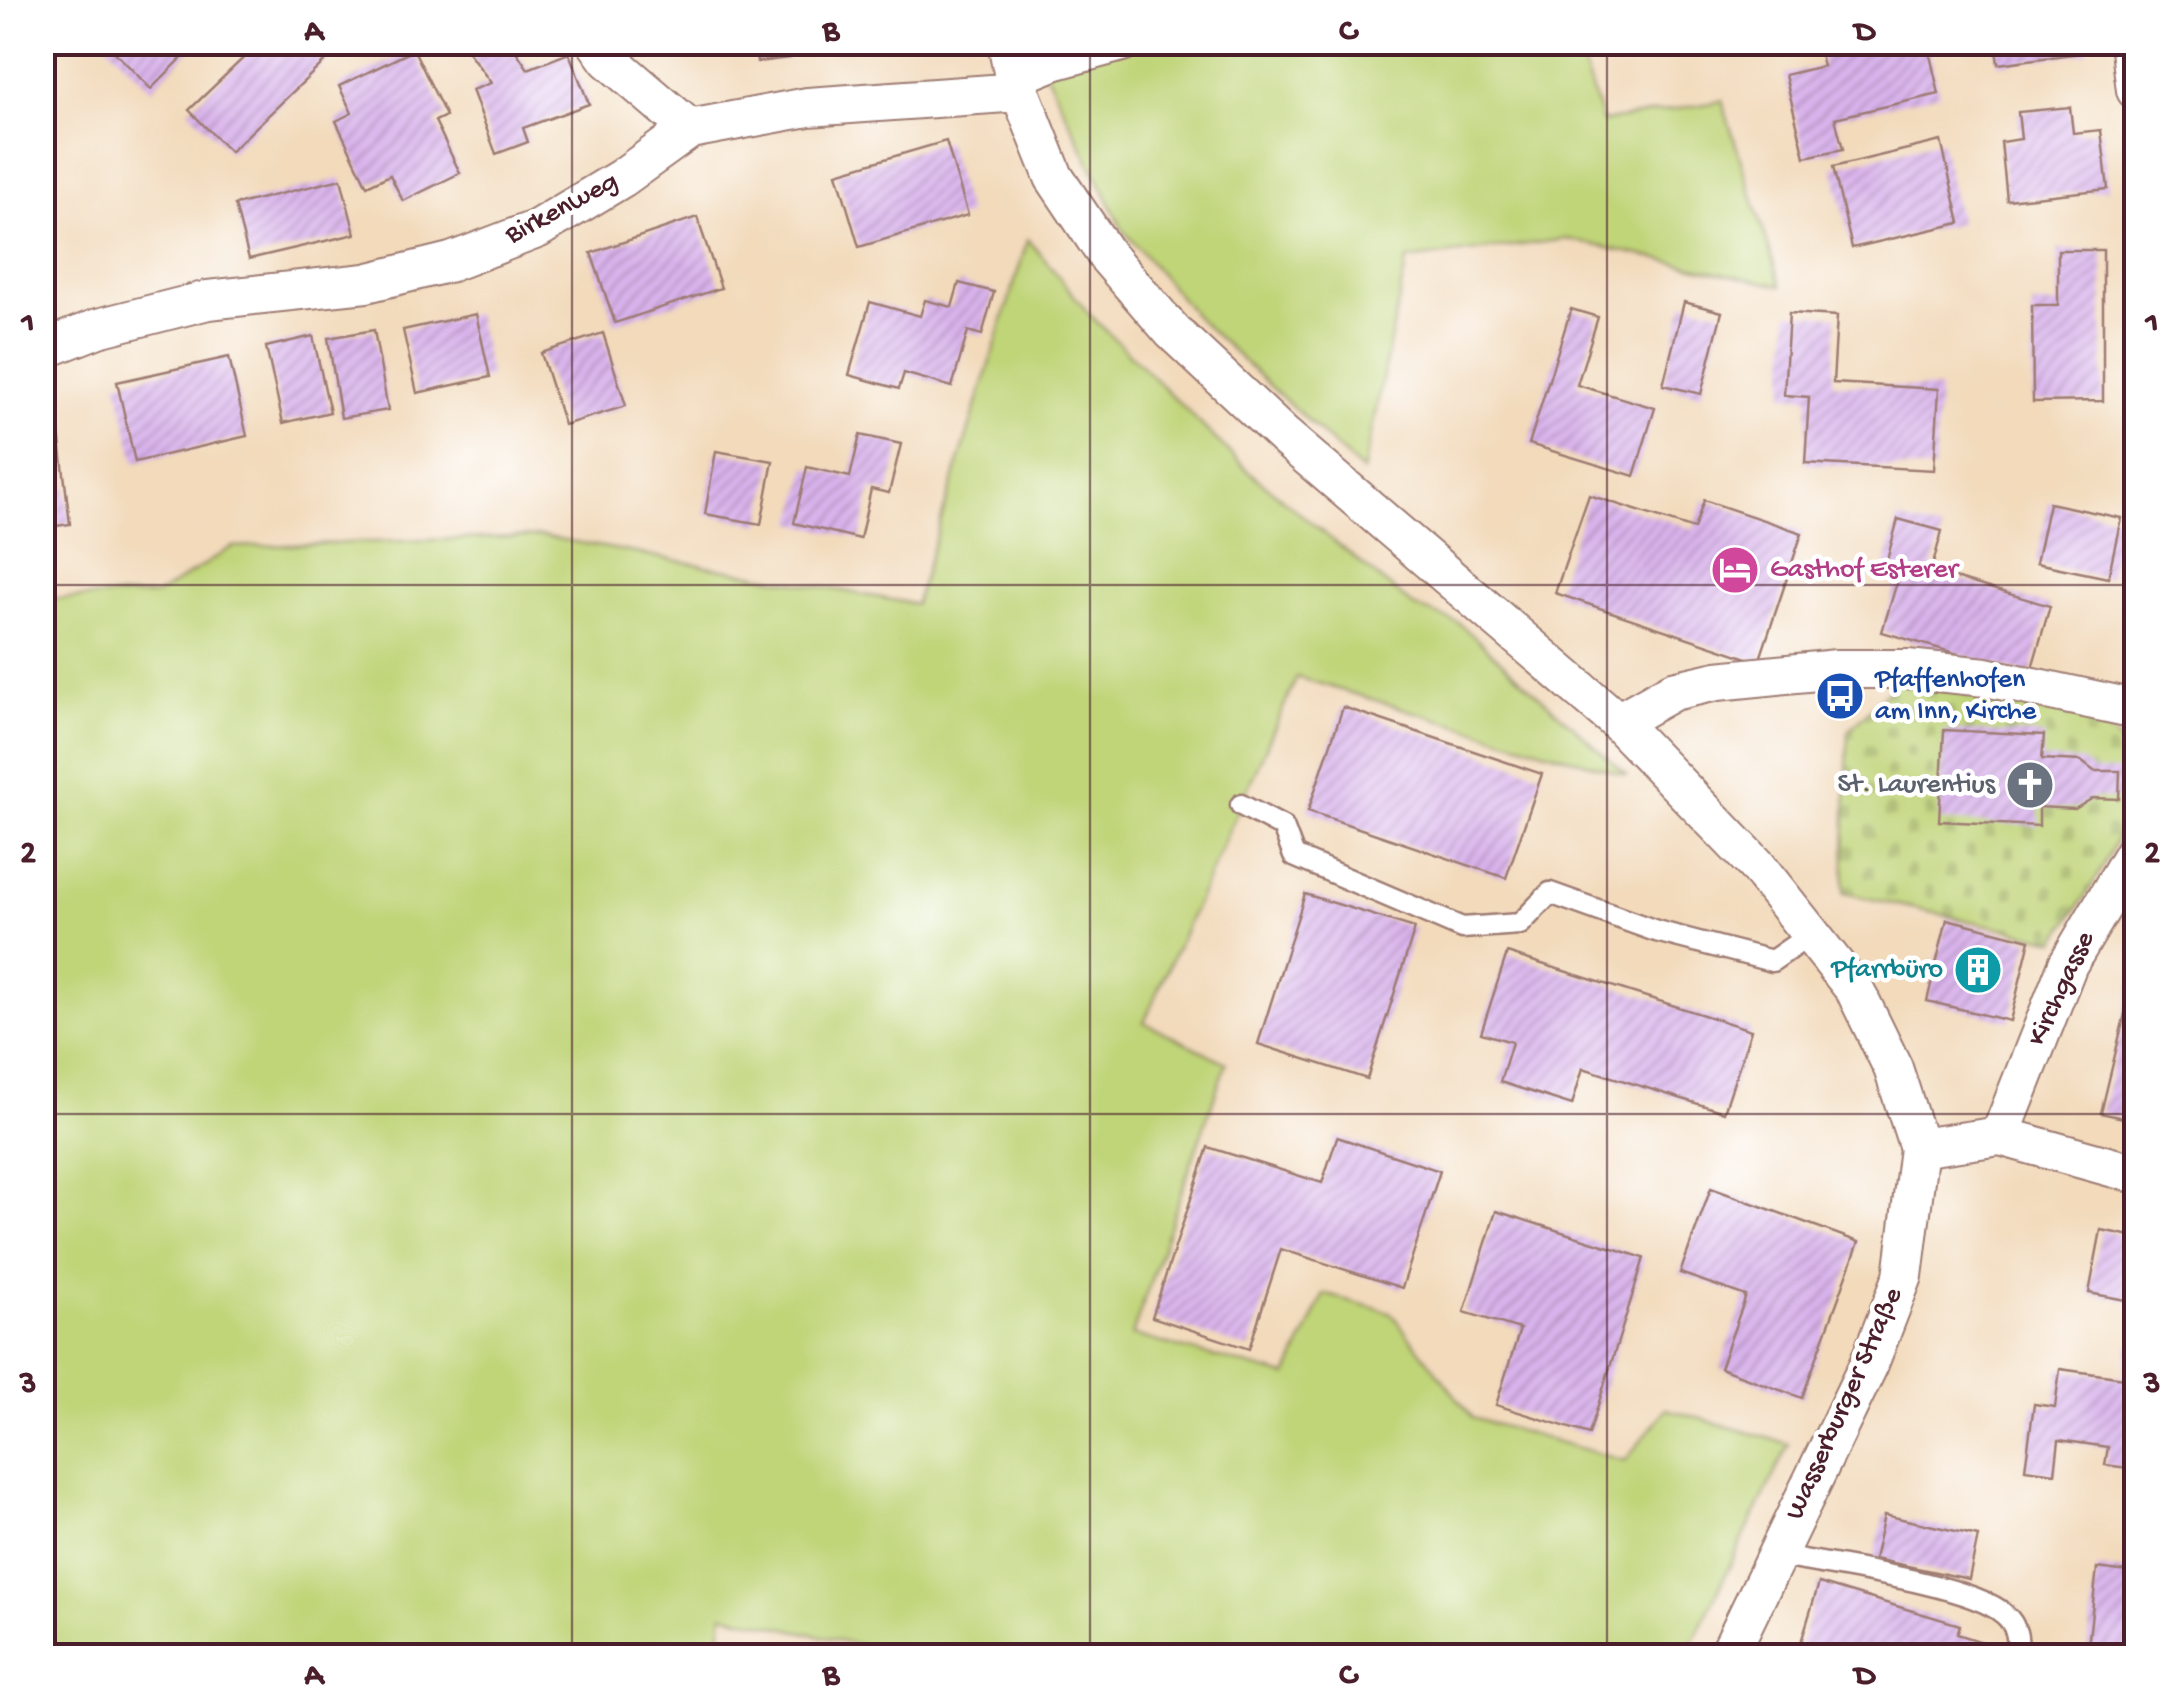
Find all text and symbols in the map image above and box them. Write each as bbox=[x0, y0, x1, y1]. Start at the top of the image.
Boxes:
text: A bbox=[304, 14, 326, 52]
text: B bbox=[822, 14, 841, 52]
text: C bbox=[1339, 14, 1359, 52]
text: D bbox=[1852, 14, 1877, 52]
street label: Birkenweg bbox=[499, 166, 624, 253]
text: 1 bbox=[21, 306, 34, 344]
text: 1 bbox=[2145, 306, 2158, 344]
hotel icon: Gasthof Esterer bbox=[1709, 544, 1761, 596]
place label: Gasthof Esterer bbox=[1770, 554, 1960, 587]
place label: Pfaffenhofen am Inn, Kirche bbox=[1874, 664, 2037, 729]
bus stop icon: Pfaffenhofen am Inn, Kirche bbox=[1814, 670, 1866, 722]
church icon: St. Laurentius bbox=[2004, 759, 2056, 811]
place label: St. Laurentius bbox=[1838, 769, 1996, 802]
text: 2 bbox=[20, 836, 36, 874]
text: 2 bbox=[2144, 836, 2160, 874]
street label: Kirchgasse bbox=[2021, 926, 2103, 1051]
building icon: Pfarrbüro bbox=[1952, 944, 2004, 996]
place label: Pfarrbüro bbox=[1830, 954, 1943, 987]
street label: Wasserburger Straße bbox=[1779, 1282, 1911, 1525]
text: 3 bbox=[19, 1366, 36, 1404]
text: 3 bbox=[2143, 1366, 2160, 1404]
text: A bbox=[304, 1658, 326, 1696]
text: B bbox=[822, 1658, 841, 1696]
text: C bbox=[1339, 1658, 1359, 1696]
text: D bbox=[1852, 1658, 1877, 1696]

